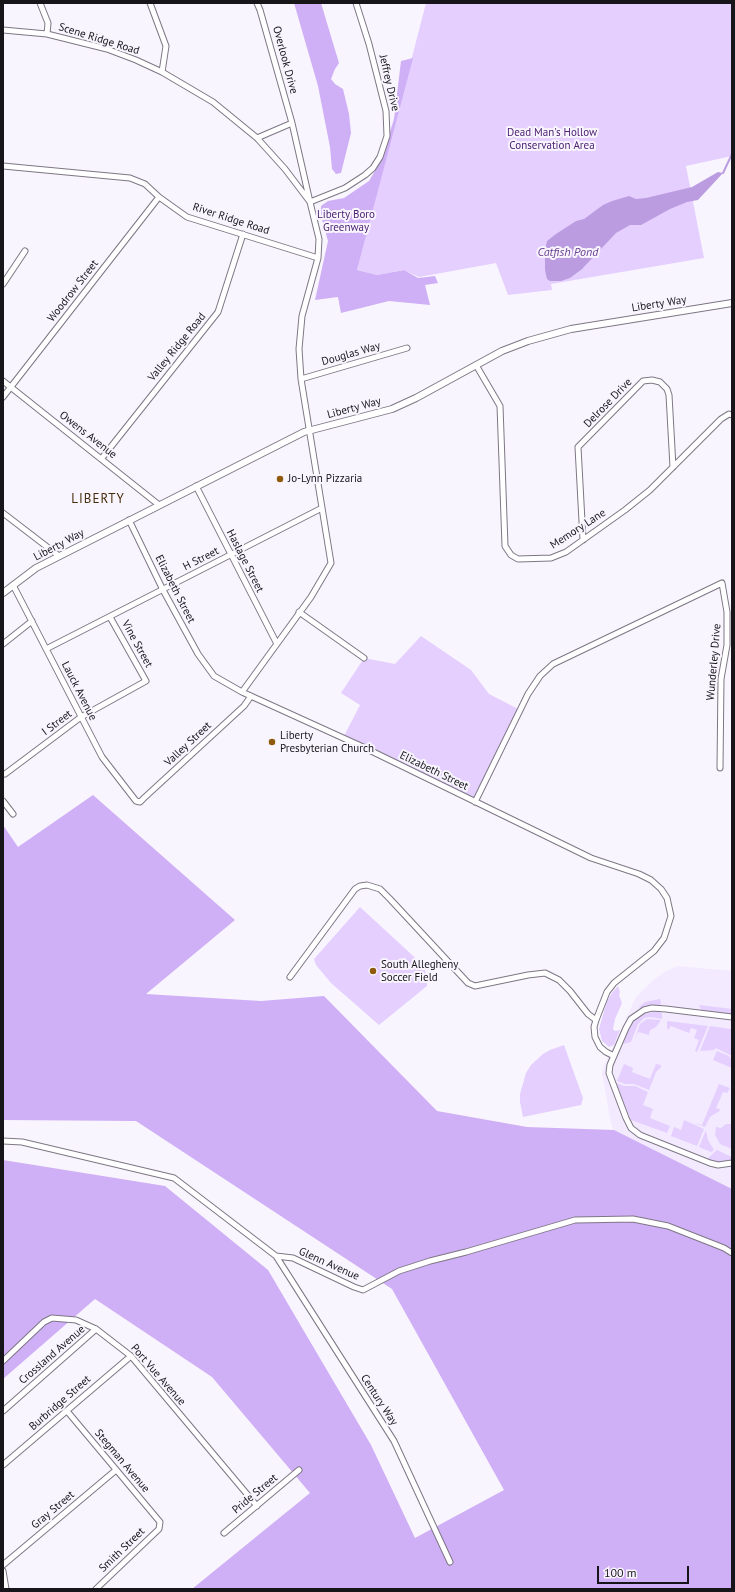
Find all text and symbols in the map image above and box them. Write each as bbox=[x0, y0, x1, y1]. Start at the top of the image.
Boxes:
street label: Scene Ridge Road bbox=[57, 20, 141, 58]
street label: Overlook Drive bbox=[270, 25, 300, 95]
street label: Jeffrey Drive bbox=[376, 53, 402, 113]
park label: Dead Man's Hollow Conservation Area bbox=[507, 126, 597, 152]
street label: River Ridge Road bbox=[191, 200, 271, 238]
park label: Liberty Boro Greenway bbox=[317, 208, 375, 234]
water label: Catfish Pond bbox=[538, 246, 598, 260]
street label: Woodrow Street bbox=[45, 257, 101, 325]
street label: Liberty Way bbox=[631, 293, 687, 315]
street label: Valley Ridge Road bbox=[145, 310, 209, 384]
street label: Douglas Way bbox=[320, 339, 382, 369]
street label: Delrose Drive bbox=[581, 376, 635, 430]
street label: Liberty Way bbox=[326, 394, 382, 422]
street label: Owens Avenue bbox=[57, 409, 119, 461]
place label: Jo-Lynn Pizzaria bbox=[288, 472, 362, 486]
marker: Jo-Lynn Pizzaria bbox=[275, 474, 285, 484]
district label: LIBERTY bbox=[71, 491, 125, 507]
street label: Memory Lane bbox=[548, 506, 608, 552]
street label: Liberty Way bbox=[32, 526, 86, 564]
street label: Haslage Street bbox=[224, 527, 266, 595]
street label: H Street bbox=[181, 544, 221, 574]
street label: Elizabeth Street bbox=[152, 553, 198, 625]
street label: Vine Street bbox=[119, 618, 155, 670]
street label: Wunderley Drive bbox=[704, 623, 724, 701]
street label: Lauck Avenue bbox=[59, 659, 99, 723]
street label: I Street bbox=[39, 707, 75, 739]
street label: Valley Street bbox=[162, 719, 214, 769]
place label: Liberty Presbyterian Church bbox=[280, 729, 374, 755]
marker: Liberty Presbyterian Church bbox=[267, 737, 277, 747]
street label: Elizabeth Street bbox=[398, 749, 470, 793]
place label: South Allegheny Soccer Field bbox=[381, 958, 458, 984]
marker: South Allegheny Soccer Field bbox=[368, 966, 378, 976]
street label: Glenn Avenue bbox=[297, 1245, 361, 1283]
street label: Crossland Avenue bbox=[16, 1323, 88, 1387]
street label: Port Vue Avenue bbox=[128, 1342, 188, 1408]
street label: Century Way bbox=[358, 1372, 400, 1428]
street label: Burbridge Street bbox=[27, 1373, 93, 1433]
street label: Stegman Avenue bbox=[92, 1427, 152, 1495]
street label: Pride Street bbox=[230, 1471, 280, 1517]
street label: Gray Street bbox=[29, 1488, 77, 1532]
street label: Smith Street bbox=[96, 1525, 148, 1575]
scale bar bbox=[599, 1558, 691, 1584]
text: 100 m bbox=[604, 1565, 637, 1580]

